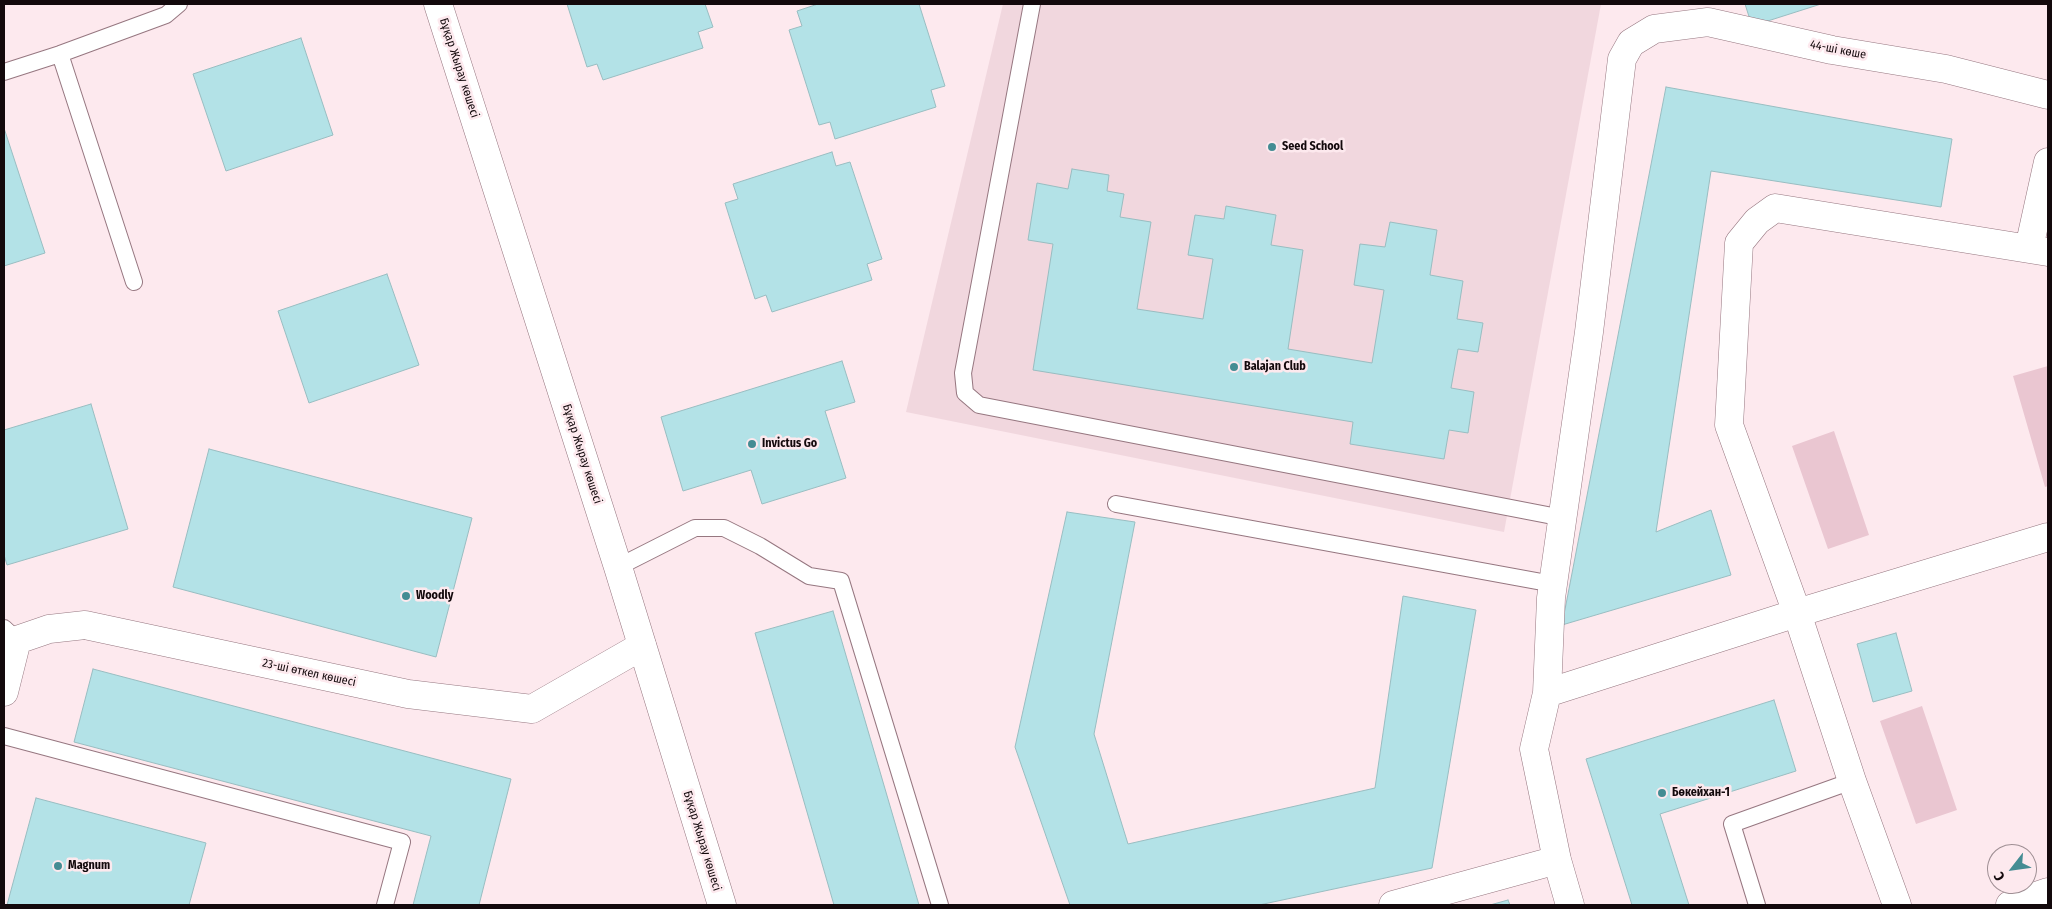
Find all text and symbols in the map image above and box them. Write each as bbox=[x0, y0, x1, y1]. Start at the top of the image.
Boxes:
street label: Бұқар Жырау көшесі bbox=[436, 16, 482, 120]
street label: 44-ші көше bbox=[1809, 38, 1867, 62]
place label: Seed School bbox=[1282, 140, 1343, 154]
marker: Seed School bbox=[1266, 141, 1278, 153]
place label: Balajan Club bbox=[1244, 360, 1306, 374]
marker: Balajan Club bbox=[1228, 361, 1240, 373]
street label: Бұқар Жырау көшесі bbox=[559, 402, 605, 506]
place label: Invictus Go bbox=[762, 437, 817, 451]
marker: Invictus Go bbox=[746, 438, 758, 450]
place label: Woodly bbox=[416, 589, 453, 603]
marker: Woodly bbox=[400, 590, 412, 602]
street label: 23-ші өткел көшесі bbox=[261, 656, 357, 690]
place label: Бөкейхан-1 bbox=[1672, 786, 1730, 800]
marker: Бөкейхан-1 bbox=[1656, 787, 1668, 799]
street label: Бұқар Жырау көшесі bbox=[680, 789, 724, 893]
north arrow bbox=[1987, 844, 2037, 894]
place label: Magnum bbox=[68, 859, 110, 873]
marker: Magnum bbox=[52, 860, 64, 872]
text: С bbox=[1990, 869, 2009, 884]

